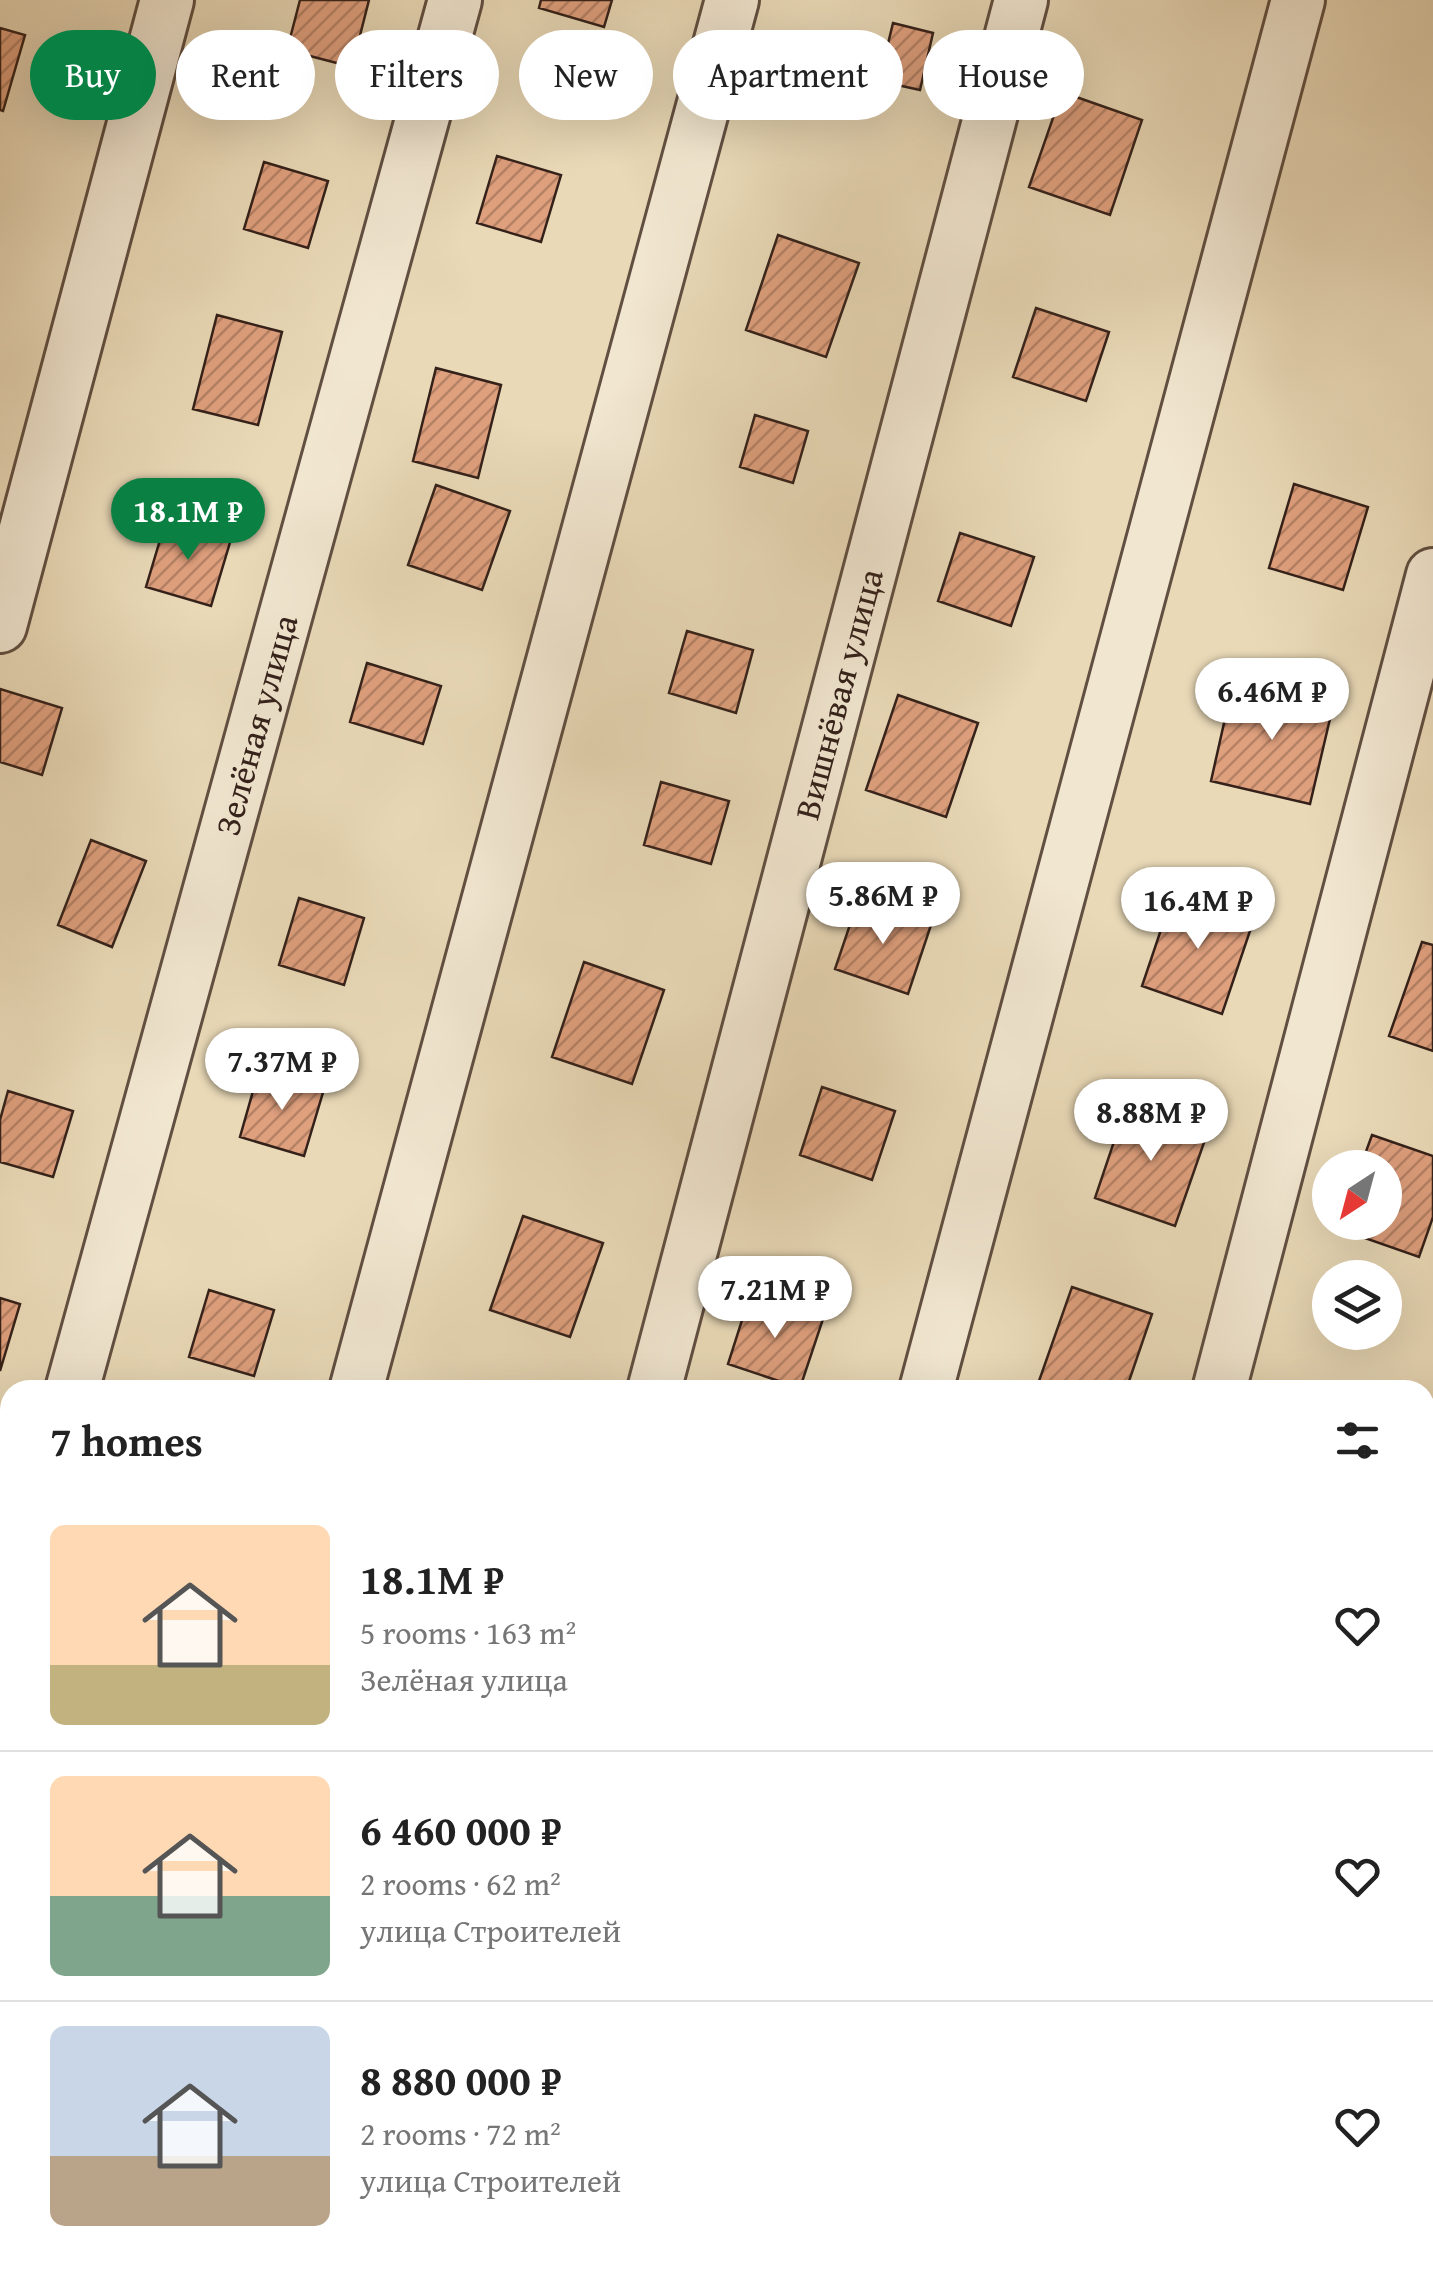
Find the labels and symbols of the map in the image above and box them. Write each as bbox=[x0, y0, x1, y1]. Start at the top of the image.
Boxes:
pin: 18.1M ₽ bbox=[96, 478, 280, 563]
street label: Вишнёвая улица bbox=[780, 562, 895, 825]
street label: Зелёная улица bbox=[201, 608, 310, 841]
pin: 6.46M ₽ bbox=[1180, 658, 1364, 743]
pin: 5.86M ₽ bbox=[791, 862, 975, 947]
pin: 16.4M ₽ bbox=[1106, 867, 1290, 952]
pin: 7.37M ₽ bbox=[190, 1028, 374, 1113]
pin: 8.88M ₽ bbox=[1059, 1079, 1243, 1164]
north arrow bbox=[1312, 1150, 1402, 1240]
pin: 7.21M ₽ bbox=[683, 1256, 867, 1341]

